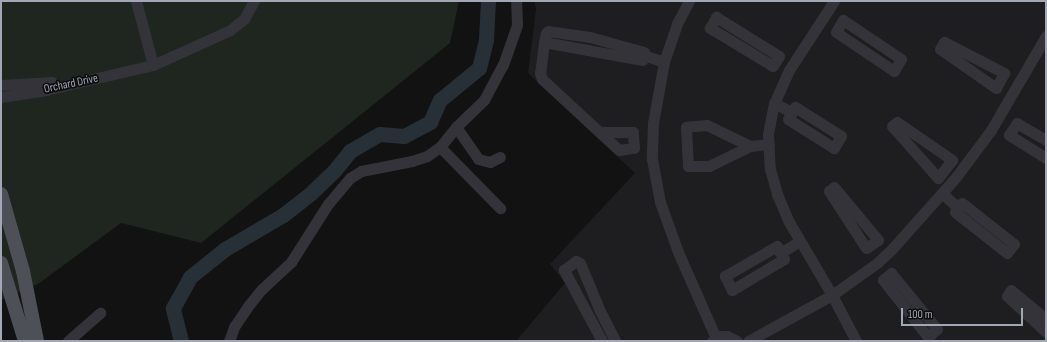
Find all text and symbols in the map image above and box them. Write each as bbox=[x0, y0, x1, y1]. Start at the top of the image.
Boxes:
street label: Orchard Drive bbox=[43, 71, 99, 97]
scale bar bbox=[903, 300, 1025, 326]
text: 100 m bbox=[908, 307, 933, 322]

